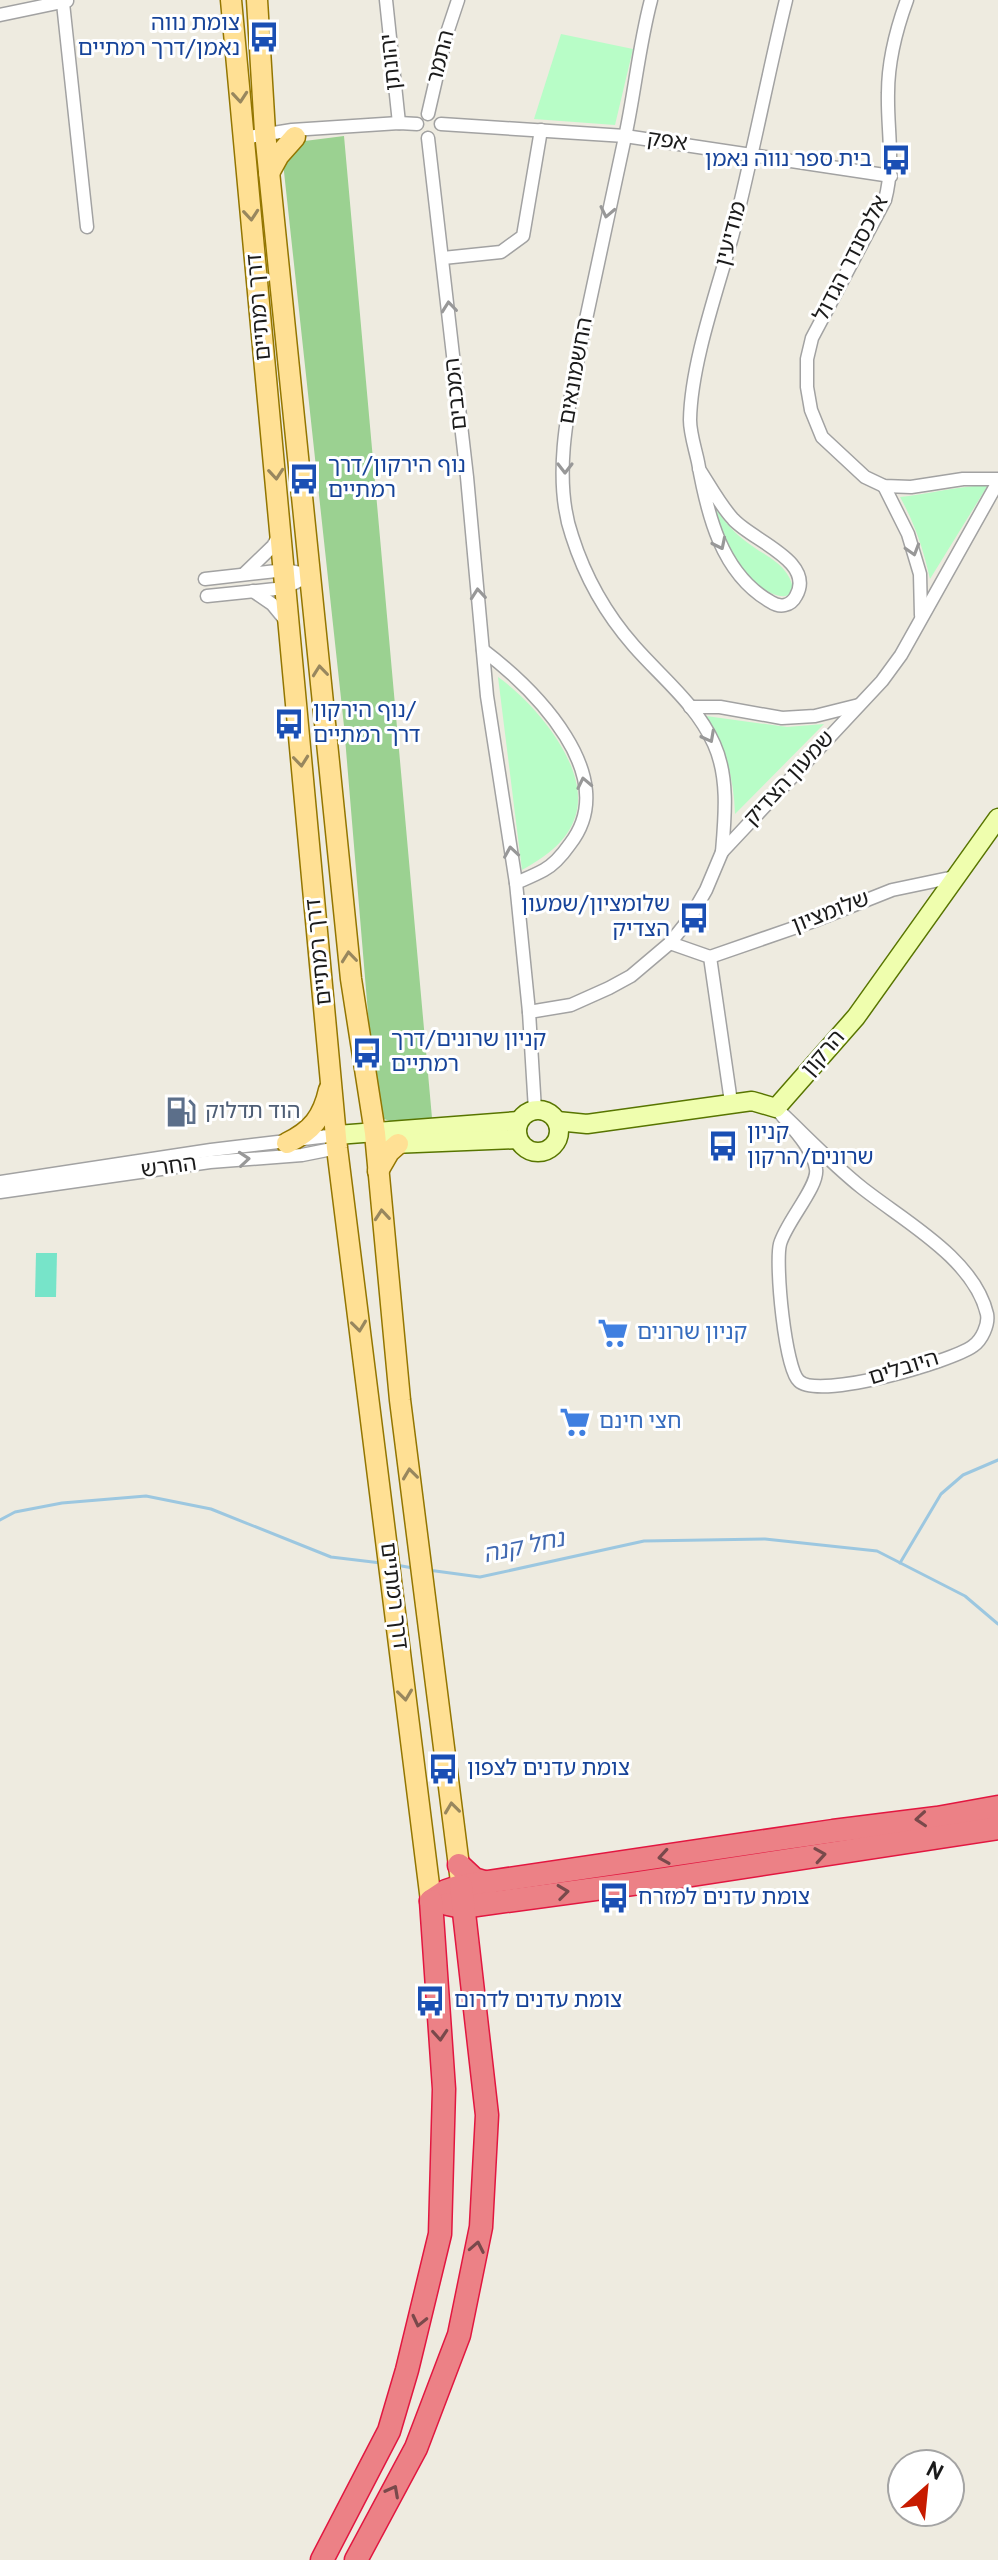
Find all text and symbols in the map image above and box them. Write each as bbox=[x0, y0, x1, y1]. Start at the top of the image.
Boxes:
place label: צומת נווה נאמן/דרך רמתיים bbox=[78, 11, 240, 63]
bus stop icon: צומת נווה נאמן/דרך רמתיים bbox=[247, 20, 281, 54]
street label: התמר bbox=[422, 27, 462, 87]
street label: יהונתן bbox=[376, 32, 408, 92]
one-way arrow bbox=[231, 91, 248, 104]
street label: אפק bbox=[645, 126, 689, 158]
bus stop icon: בית ספר נווה נאמן bbox=[879, 143, 913, 177]
place label: בית ספר נווה נאמן bbox=[705, 147, 872, 174]
street label: אלכסנדר הגדול bbox=[809, 191, 895, 327]
street label: מודיעין bbox=[710, 198, 754, 270]
one-way arrow bbox=[600, 205, 617, 218]
one-way arrow bbox=[242, 209, 259, 222]
street label: דרך רמתיים bbox=[242, 252, 278, 362]
one-way arrow bbox=[440, 300, 457, 313]
street label: החשמונאים bbox=[554, 315, 600, 427]
street label: המכבים bbox=[440, 356, 474, 432]
place label: נוף הירקון/דרך רמתיים bbox=[328, 453, 466, 505]
bus stop icon: נוף הירקון/דרך רמתיים bbox=[287, 462, 321, 496]
one-way arrow bbox=[556, 462, 574, 475]
one-way arrow bbox=[267, 468, 284, 481]
one-way arrow bbox=[710, 535, 726, 550]
one-way arrow bbox=[904, 542, 920, 556]
one-way arrow bbox=[470, 587, 487, 600]
one-way arrow bbox=[311, 664, 328, 677]
place label: נוף הירקון/ דרך רמתיים bbox=[313, 698, 421, 750]
bus stop icon: נוף הירקון/ דרך רמתיים bbox=[272, 707, 306, 741]
street label: שמעון הצדיק bbox=[739, 726, 841, 832]
one-way arrow bbox=[700, 729, 715, 744]
one-way arrow bbox=[292, 755, 309, 768]
one-way arrow bbox=[576, 777, 593, 791]
one-way arrow bbox=[503, 845, 520, 858]
street label: שלומציון bbox=[788, 886, 874, 940]
place label: שלומציון/שמעון הצדיק bbox=[521, 892, 670, 944]
street label: דרך רמתיים bbox=[301, 897, 339, 1007]
bus stop icon: שלומציון/שמעון הצדיק bbox=[677, 901, 711, 935]
one-way arrow bbox=[341, 951, 358, 964]
street label: הרקון bbox=[796, 1025, 852, 1083]
place label: קניון שרונים/דרך רמתיים bbox=[391, 1027, 547, 1079]
bus stop icon: קניון שרונים/דרך רמתיים bbox=[350, 1036, 384, 1070]
fuel station icon: הוד תדלוק bbox=[164, 1095, 198, 1129]
place label: הוד תדלוק bbox=[205, 1099, 300, 1126]
place label: קניון שרונים/הרקון bbox=[747, 1120, 874, 1172]
bus stop icon: קניון שרונים/הרקון bbox=[706, 1129, 740, 1163]
street label: החרש bbox=[139, 1151, 199, 1185]
one-way arrow bbox=[238, 1151, 251, 1168]
one-way arrow bbox=[374, 1208, 391, 1221]
supermarket icon: קניון שרונים bbox=[596, 1316, 630, 1350]
one-way arrow bbox=[351, 1320, 368, 1333]
place label: קניון שרונים bbox=[637, 1320, 747, 1347]
street label: היובלים bbox=[866, 1346, 942, 1392]
supermarket icon: חצי חינם bbox=[558, 1405, 592, 1439]
place label: חצי חינם bbox=[599, 1409, 681, 1436]
one-way arrow bbox=[401, 1467, 418, 1480]
water label: נחל קנה bbox=[481, 1524, 569, 1571]
street label: דרך רמתיים bbox=[373, 1541, 413, 1651]
one-way arrow bbox=[396, 1688, 413, 1702]
bus stop icon: צומת עדנים לצפון bbox=[426, 1752, 460, 1786]
place label: צומת עדנים לצפון bbox=[467, 1756, 630, 1783]
one-way arrow bbox=[443, 1802, 460, 1815]
one-way arrow bbox=[914, 1811, 927, 1828]
one-way arrow bbox=[657, 1847, 671, 1864]
one-way arrow bbox=[814, 1847, 827, 1864]
bus stop icon: צומת עדנים למזרח bbox=[597, 1881, 631, 1915]
one-way arrow bbox=[557, 1884, 570, 1901]
place label: צומת עדנים למזרח bbox=[638, 1885, 810, 1912]
bus stop icon: צומת עדנים לדרום bbox=[413, 1984, 447, 2018]
place label: צומת עדנים לדרום bbox=[454, 1988, 622, 2015]
one-way arrow bbox=[431, 2029, 448, 2042]
one-way arrow bbox=[467, 2240, 484, 2254]
one-way arrow bbox=[411, 2313, 428, 2327]
north arrow bbox=[886, 2448, 966, 2528]
text: N bbox=[921, 2457, 947, 2488]
one-way arrow bbox=[383, 2485, 398, 2500]

